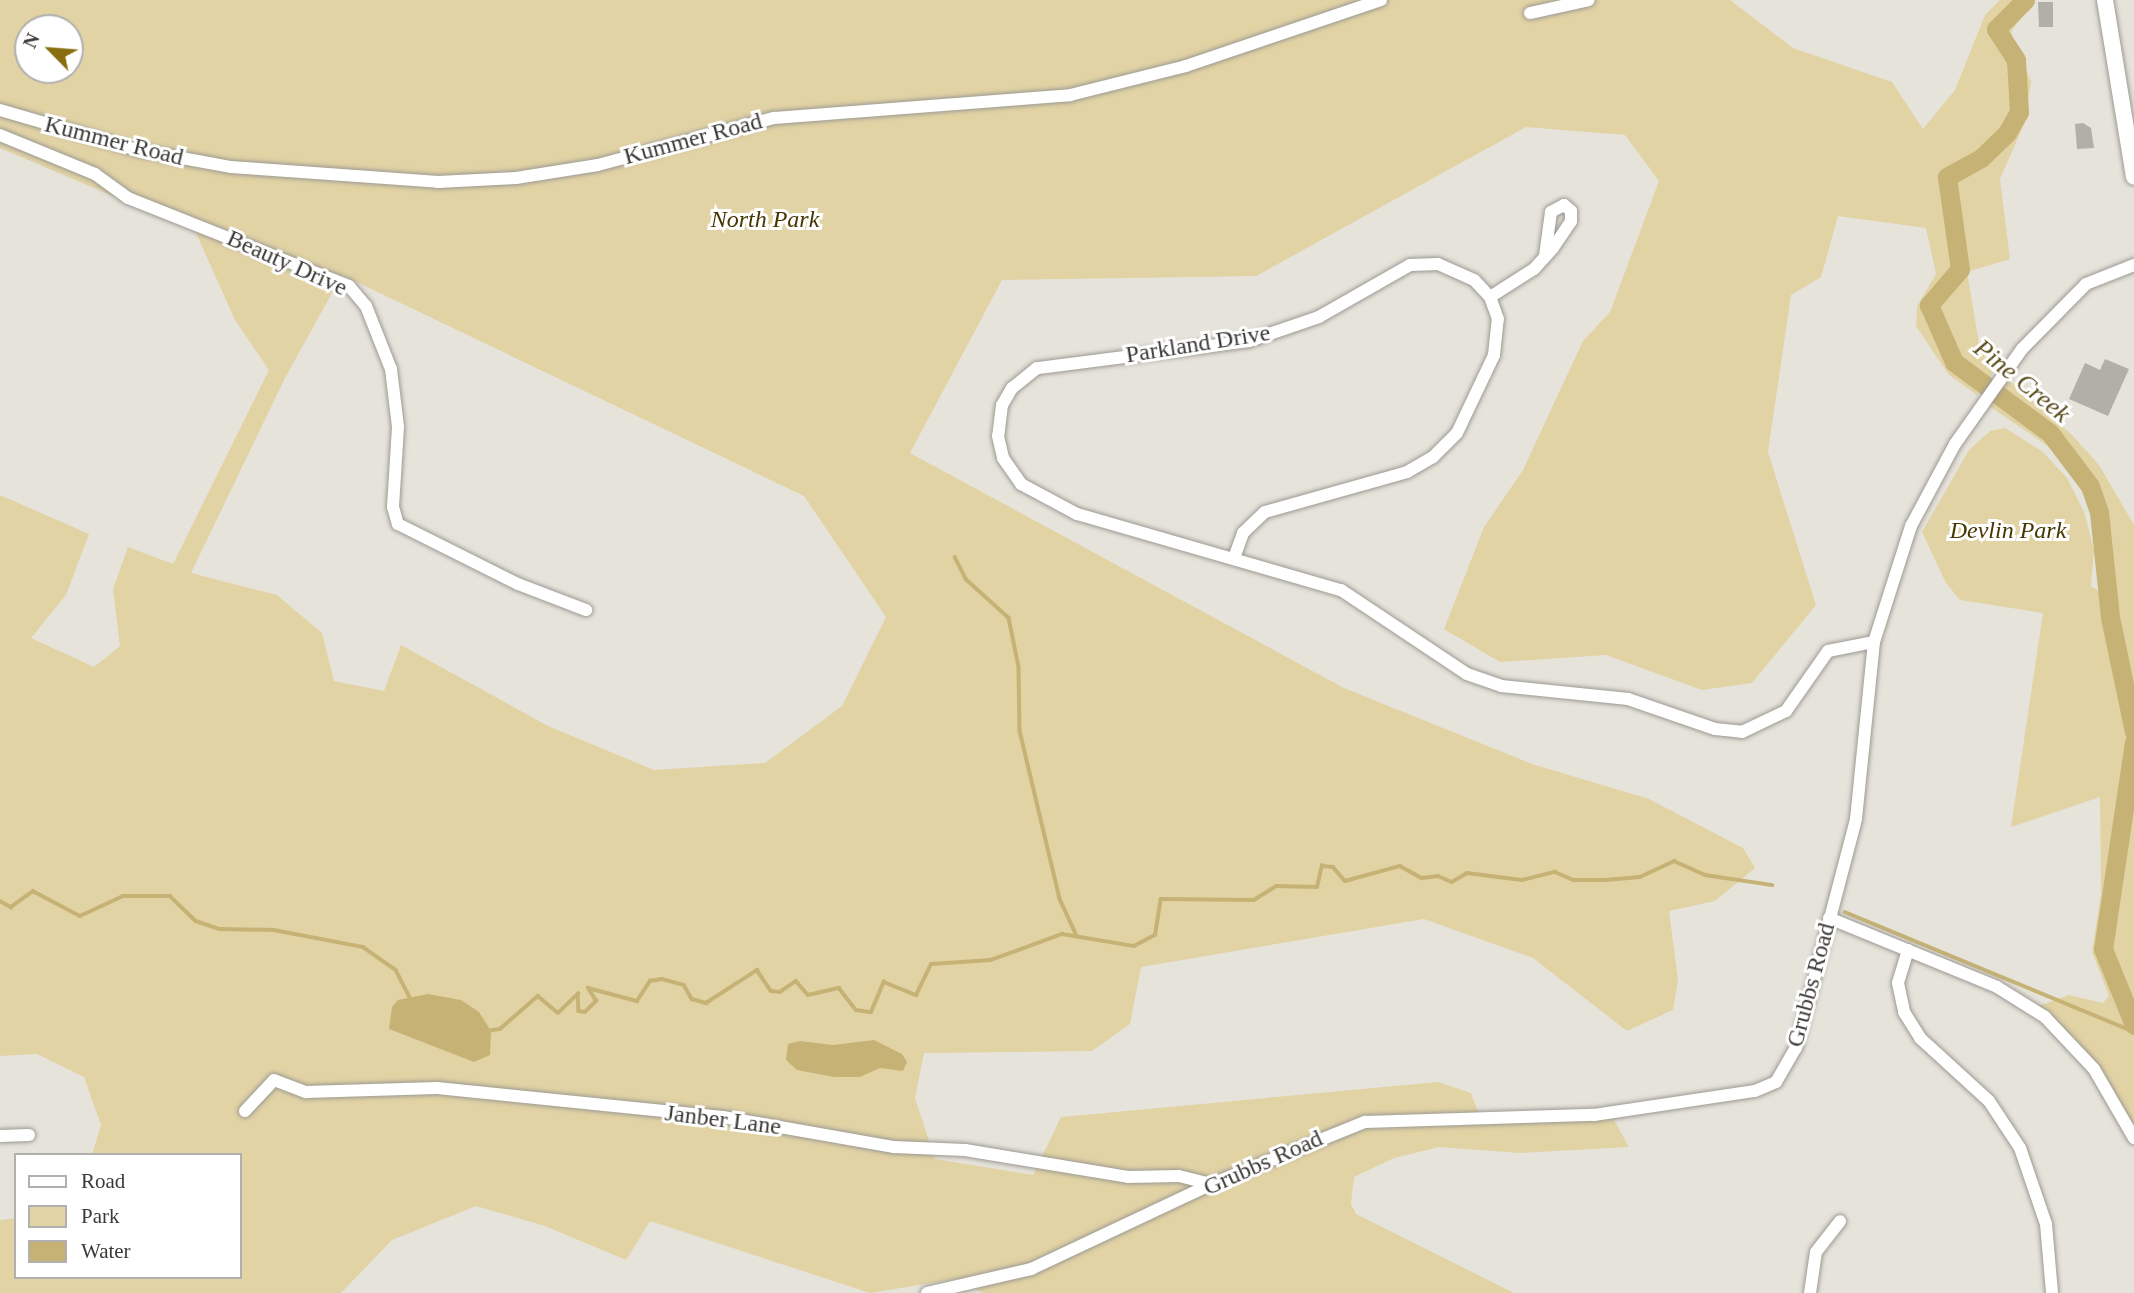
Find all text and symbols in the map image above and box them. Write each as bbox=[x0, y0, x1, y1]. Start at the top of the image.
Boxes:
north arrow bbox=[14, 14, 84, 84]
text: N bbox=[19, 30, 44, 51]
street label: Kummer Road bbox=[621, 107, 765, 171]
street label: Kummer Road bbox=[42, 110, 186, 172]
park label: North Park bbox=[711, 206, 819, 234]
street label: Beauty Drive bbox=[222, 224, 352, 302]
street label: Parkland Drive bbox=[1124, 318, 1272, 370]
water label: Pine Creek bbox=[1967, 333, 2077, 429]
park label: Devlin Park bbox=[1950, 517, 2066, 545]
street label: Grubbs Road bbox=[1781, 920, 1841, 1050]
street label: Janber Lane bbox=[663, 1099, 783, 1141]
street label: Grubbs Road bbox=[1199, 1124, 1327, 1202]
legend bbox=[14, 1153, 242, 1279]
text: Road bbox=[81, 1169, 125, 1193]
text: Park bbox=[81, 1204, 120, 1228]
text: Water bbox=[81, 1239, 131, 1263]

